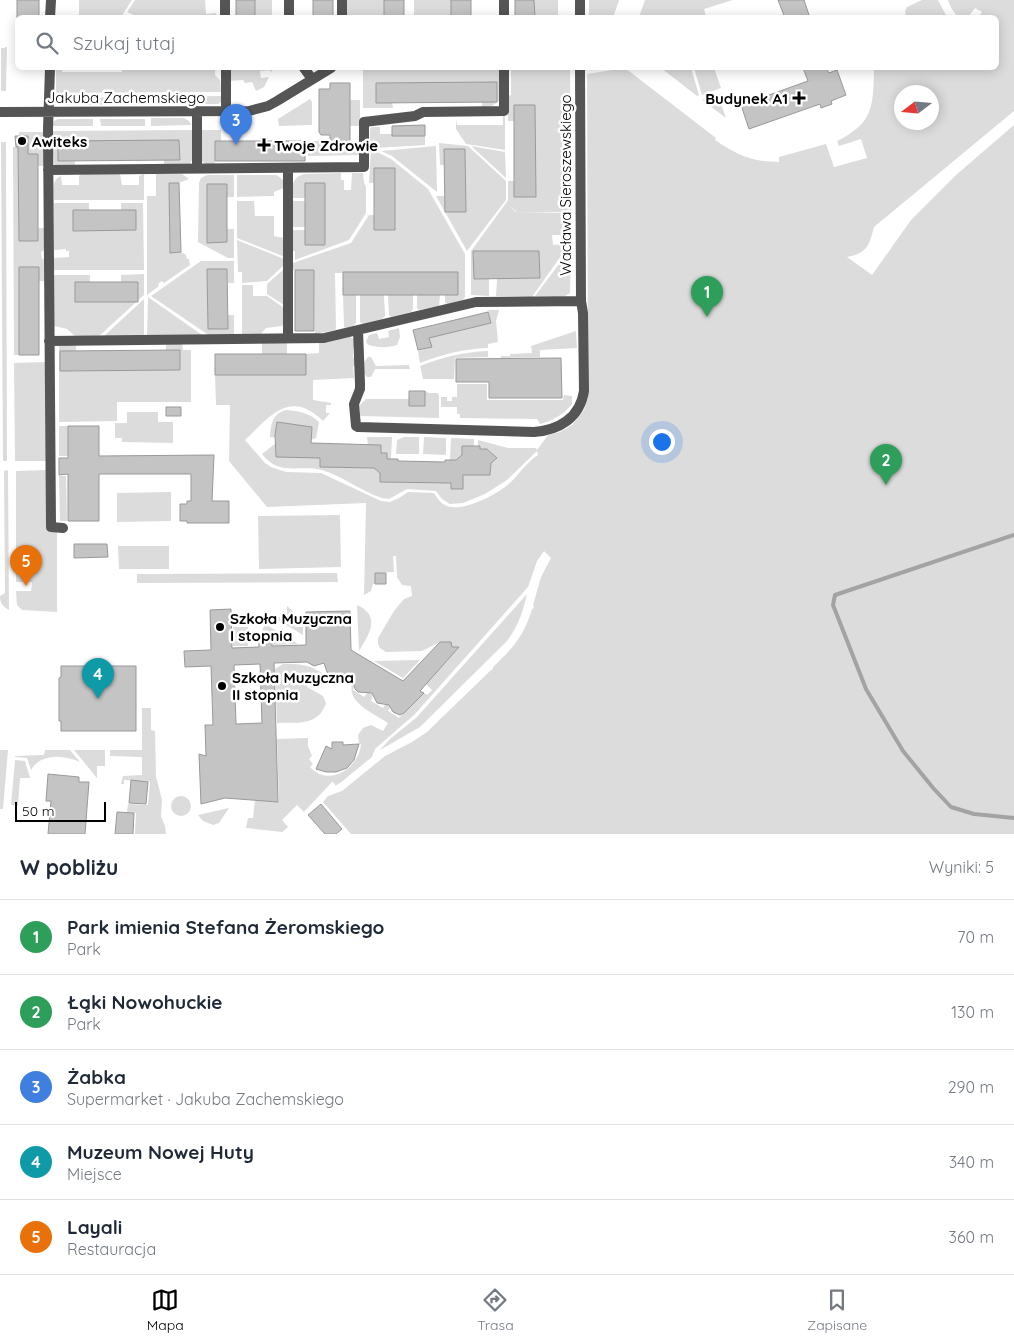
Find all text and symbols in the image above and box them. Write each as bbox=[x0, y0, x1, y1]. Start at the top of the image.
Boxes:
search box bbox=[15, 15, 999, 70]
icon: search bbox=[33, 29, 61, 57]
text: Szukaj tutaj bbox=[73, 31, 176, 55]
north arrow bbox=[894, 85, 939, 130]
street label: Jakuba Zachemskiego bbox=[47, 88, 205, 107]
place label: Budynek A1 bbox=[705, 89, 788, 108]
marker: Budynek A1 bbox=[792, 91, 806, 105]
street label: Wacława Sieroszewskiego bbox=[556, 94, 575, 276]
pin: 3 bbox=[220, 104, 252, 145]
place label: Awiteks bbox=[32, 132, 87, 151]
marker: Awiteks bbox=[16, 135, 28, 147]
place label: Twoje Zdrowie bbox=[274, 136, 378, 155]
marker: Twoje Zdrowie bbox=[258, 139, 270, 151]
pin: 1 bbox=[691, 276, 723, 317]
your location bbox=[649, 429, 675, 455]
pin: 2 bbox=[870, 444, 902, 485]
pin: 5 bbox=[10, 545, 42, 586]
place label: Szkoła Muzyczna I stopnia bbox=[230, 609, 352, 645]
marker: Szkoła Muzyczna I stopnia bbox=[214, 621, 226, 633]
pin: 4 bbox=[82, 658, 114, 699]
place label: Szkoła Muzyczna II stopnia bbox=[232, 668, 354, 704]
marker: Szkoła Muzyczna II stopnia bbox=[216, 680, 228, 692]
scale bar bbox=[15, 799, 106, 822]
text: 50 m bbox=[22, 802, 55, 820]
text: W pobliżu bbox=[20, 854, 118, 880]
text: Wyniki: 5 bbox=[929, 857, 994, 877]
text: Park imienia Stefana Żeromskiego bbox=[67, 915, 384, 939]
text: 1 bbox=[33, 927, 39, 947]
text: 70 m bbox=[957, 927, 994, 947]
text: Park bbox=[67, 939, 101, 959]
text: Łąki Nowohuckie bbox=[67, 990, 223, 1014]
text: 2 bbox=[31, 1002, 41, 1022]
text: 130 m bbox=[951, 1002, 994, 1022]
text: Park bbox=[67, 1014, 101, 1034]
text: Żabka bbox=[67, 1065, 126, 1089]
text: 3 bbox=[32, 1077, 40, 1097]
text: 290 m bbox=[948, 1077, 994, 1097]
text: Supermarket · Jakuba Zachemskiego bbox=[67, 1089, 344, 1109]
text: Muzeum Nowej Huty bbox=[67, 1140, 254, 1164]
text: 4 bbox=[31, 1152, 41, 1172]
text: 340 m bbox=[949, 1152, 994, 1172]
text: Miejsce bbox=[67, 1164, 122, 1184]
text: Layali bbox=[67, 1215, 122, 1239]
text: 5 bbox=[31, 1227, 41, 1247]
text: 360 m bbox=[949, 1227, 994, 1247]
text: Restauracja bbox=[67, 1239, 156, 1259]
tab: Mapa bbox=[147, 1286, 184, 1334]
tab: Trasa bbox=[477, 1286, 514, 1334]
tab: Zapisane bbox=[807, 1286, 867, 1334]

